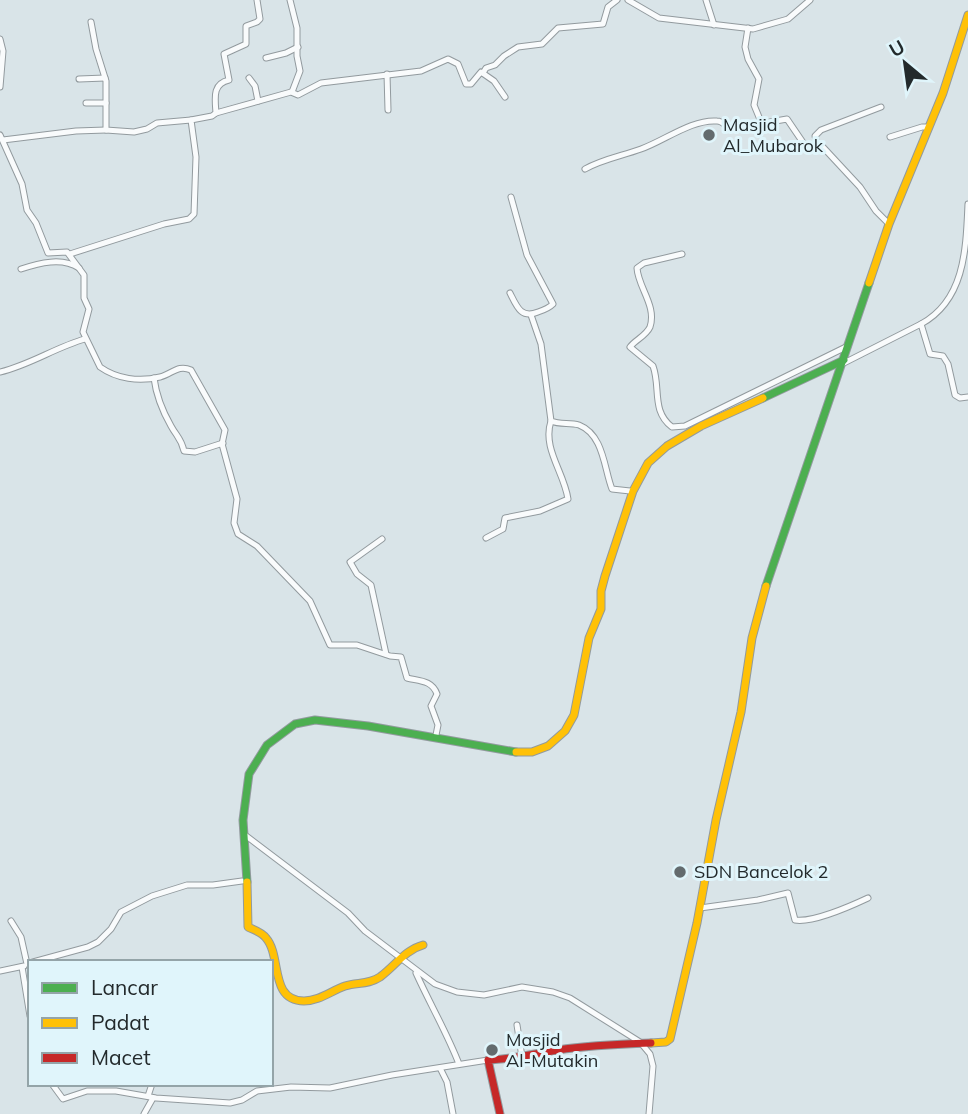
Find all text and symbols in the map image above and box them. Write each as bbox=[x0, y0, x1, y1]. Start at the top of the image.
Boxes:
north arrow bbox=[870, 28, 940, 98]
text: U bbox=[885, 34, 909, 62]
place label: Masjid Al_Mubarok bbox=[723, 113, 824, 157]
marker: Masjid Al_Mubarok bbox=[701, 127, 717, 143]
place label: SDN Bancelok 2 bbox=[694, 860, 828, 883]
marker: SDN Bancelok 2 bbox=[672, 864, 688, 880]
legend bbox=[28, 960, 273, 1086]
text: Lancar bbox=[91, 974, 158, 1000]
text: Padat bbox=[91, 1009, 149, 1035]
place label: Masjid Al-Mutakin bbox=[506, 1028, 598, 1072]
marker: Masjid Al-Mutakin bbox=[484, 1042, 500, 1058]
text: Macet bbox=[91, 1044, 151, 1070]

